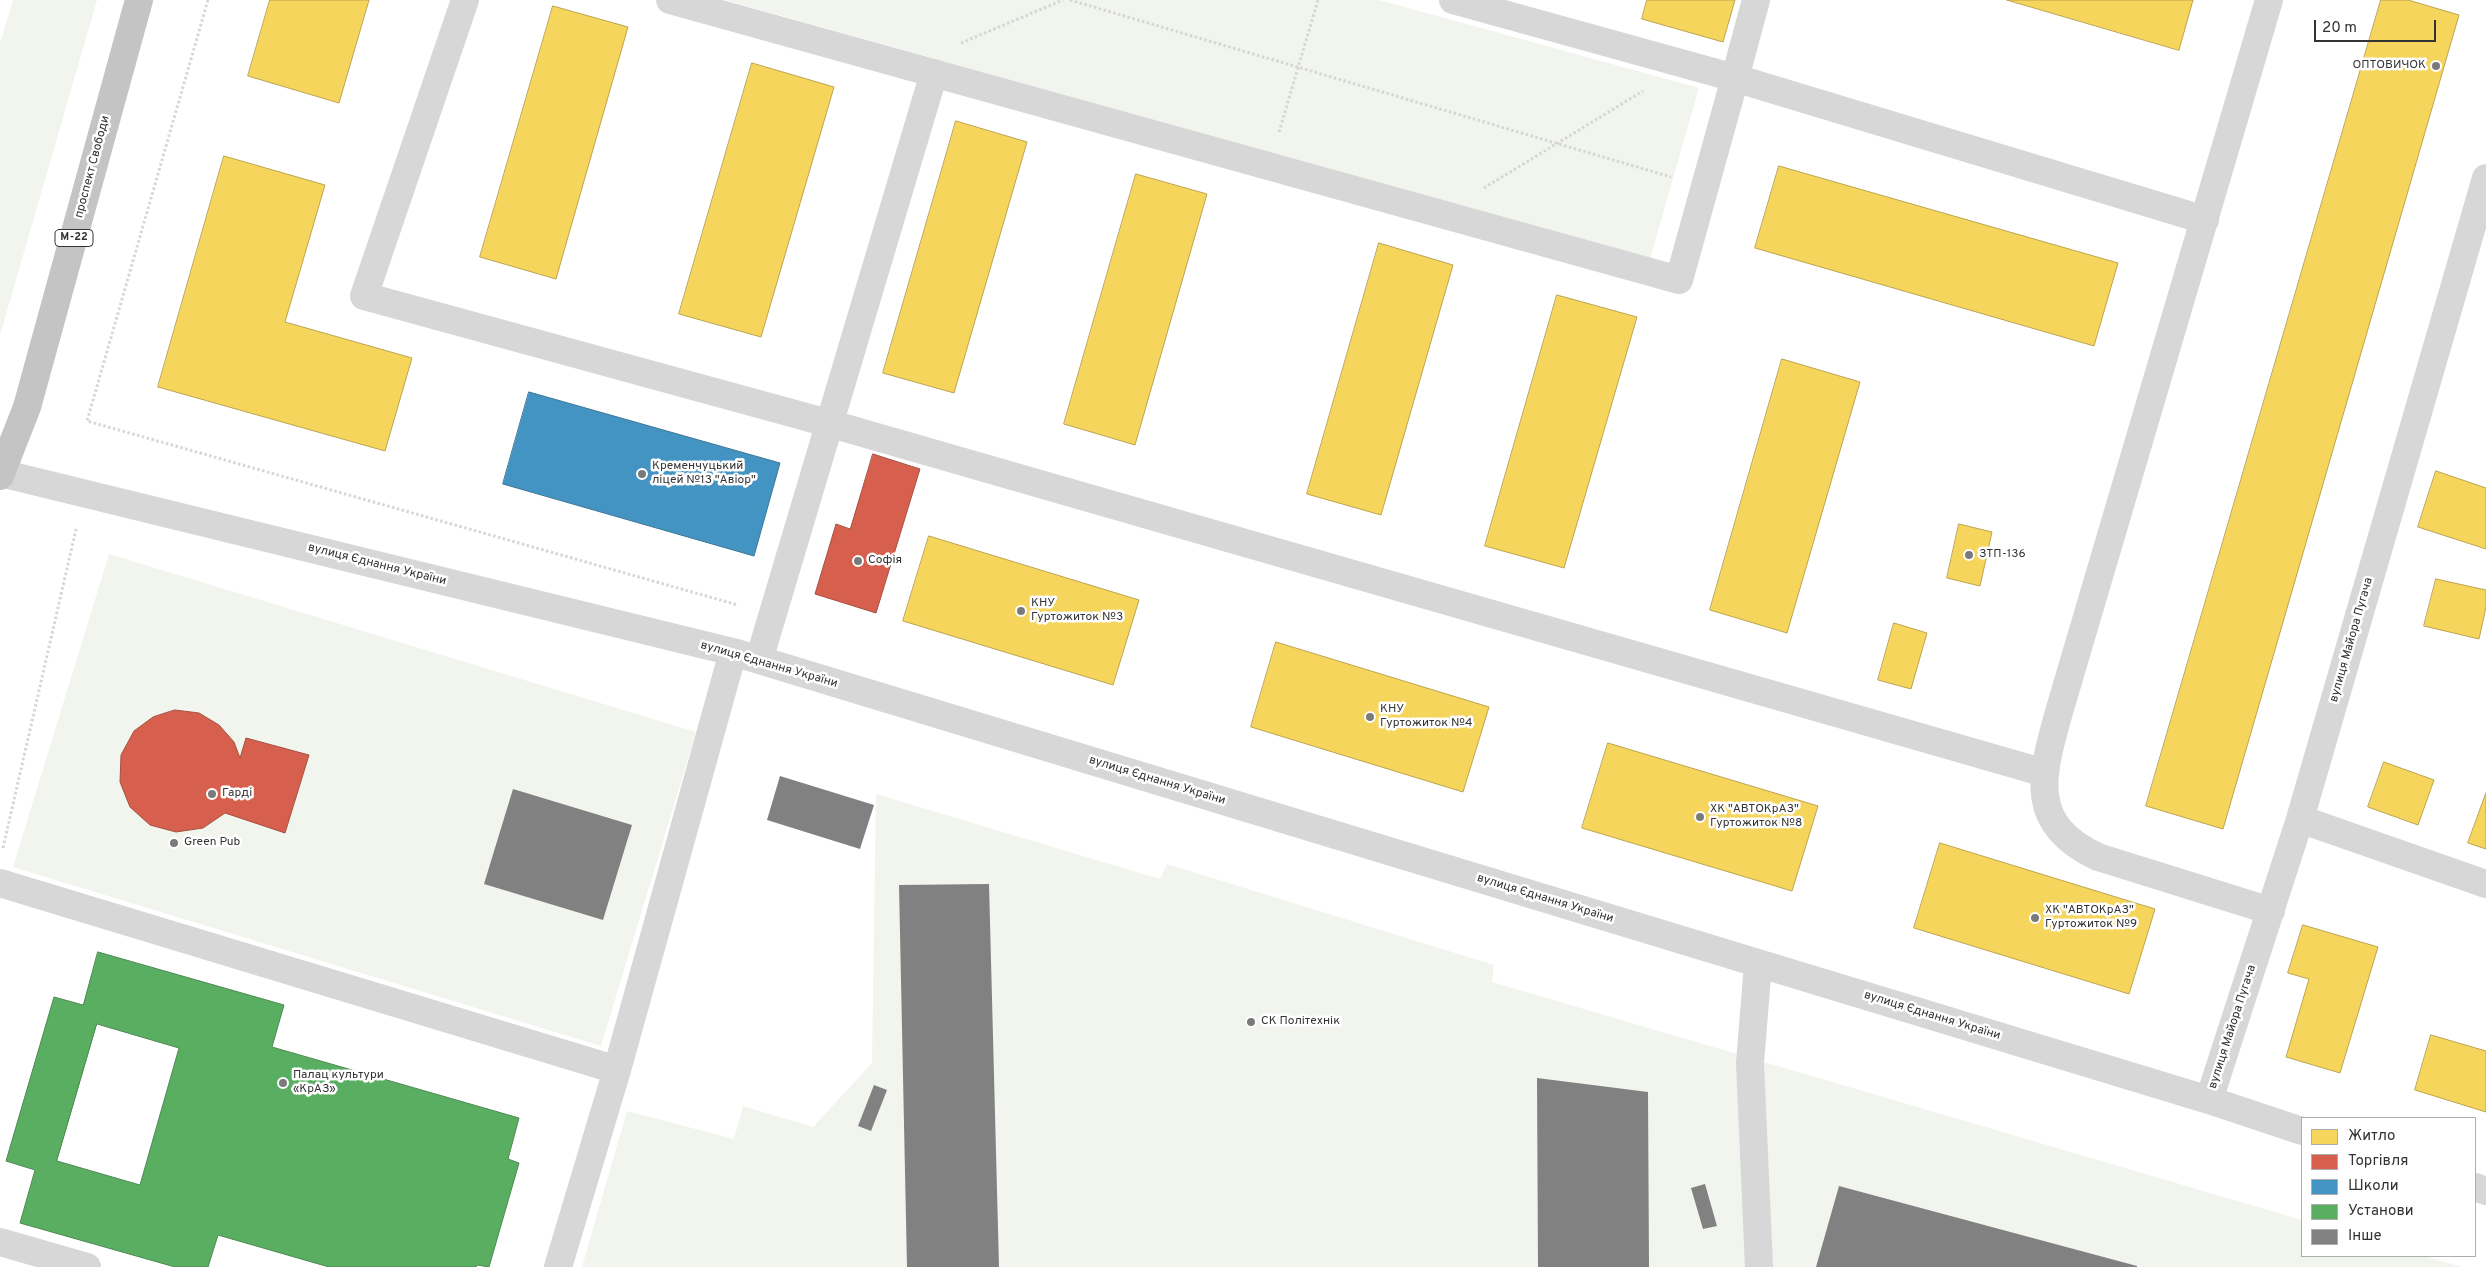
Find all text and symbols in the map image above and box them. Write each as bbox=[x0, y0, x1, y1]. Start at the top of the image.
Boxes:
scale bar bbox=[2316, 10, 2438, 42]
text: 20 m bbox=[2322, 19, 2357, 38]
place label: ОПТОВИЧОК bbox=[2353, 59, 2426, 73]
marker: ОПТОВИЧОК bbox=[2430, 60, 2442, 72]
street label: проспект Свободи bbox=[72, 114, 114, 220]
road number: М-22 bbox=[55, 230, 93, 247]
place label: Кременчуцький ліцей №13 "Авіор" bbox=[652, 460, 756, 488]
marker: Кременчуцький ліцей №13 "Авіор" bbox=[636, 468, 648, 480]
street label: вулиця Єднання України bbox=[306, 541, 448, 589]
place label: ЗТП-136 bbox=[1979, 548, 2026, 562]
marker: ЗТП-136 bbox=[1963, 549, 1975, 561]
place label: Софія bbox=[868, 554, 902, 568]
marker: Софія bbox=[852, 555, 864, 567]
street label: вулиця Майора Пугача bbox=[2327, 576, 2377, 704]
place label: КНУ Гуртожиток №3 bbox=[1031, 597, 1123, 625]
marker: КНУ Гуртожиток №3 bbox=[1015, 605, 1027, 617]
street label: вулиця Єднання України bbox=[699, 639, 839, 691]
place label: КНУ Гуртожиток №4 bbox=[1380, 703, 1472, 731]
marker: КНУ Гуртожиток №4 bbox=[1364, 711, 1376, 723]
street label: вулиця Єднання України bbox=[1087, 753, 1227, 809]
place label: Гарді bbox=[222, 787, 252, 801]
marker: Гарді bbox=[206, 788, 218, 800]
place label: ХК "АВТОКрАЗ" Гуртожиток №8 bbox=[1710, 803, 1802, 831]
marker: ХК "АВТОКрАЗ" Гуртожиток №8 bbox=[1694, 811, 1706, 823]
place label: Green Pub bbox=[184, 836, 240, 850]
marker: Green Pub bbox=[168, 837, 180, 849]
street label: вулиця Єднання України bbox=[1475, 871, 1615, 927]
place label: ХК "АВТОКрАЗ" Гуртожиток №9 bbox=[2045, 904, 2137, 932]
marker: ХК "АВТОКрАЗ" Гуртожиток №9 bbox=[2029, 912, 2041, 924]
street label: вулиця Майора Пугача bbox=[2206, 963, 2260, 1091]
street label: вулиця Єднання України bbox=[1862, 988, 2002, 1044]
place label: СК Політехнік bbox=[1261, 1015, 1340, 1029]
marker: СК Політехнік bbox=[1245, 1016, 1257, 1028]
place label: Палац культури «КрАЗ» bbox=[293, 1069, 384, 1097]
marker: Палац культури «КрАЗ» bbox=[277, 1077, 289, 1089]
legend bbox=[2301, 1117, 2476, 1257]
text: Житло bbox=[2348, 1127, 2395, 1146]
text: Торгівля bbox=[2348, 1152, 2409, 1171]
text: Школи bbox=[2348, 1177, 2399, 1196]
text: Установи bbox=[2348, 1202, 2414, 1221]
text: Інше bbox=[2348, 1227, 2382, 1246]

